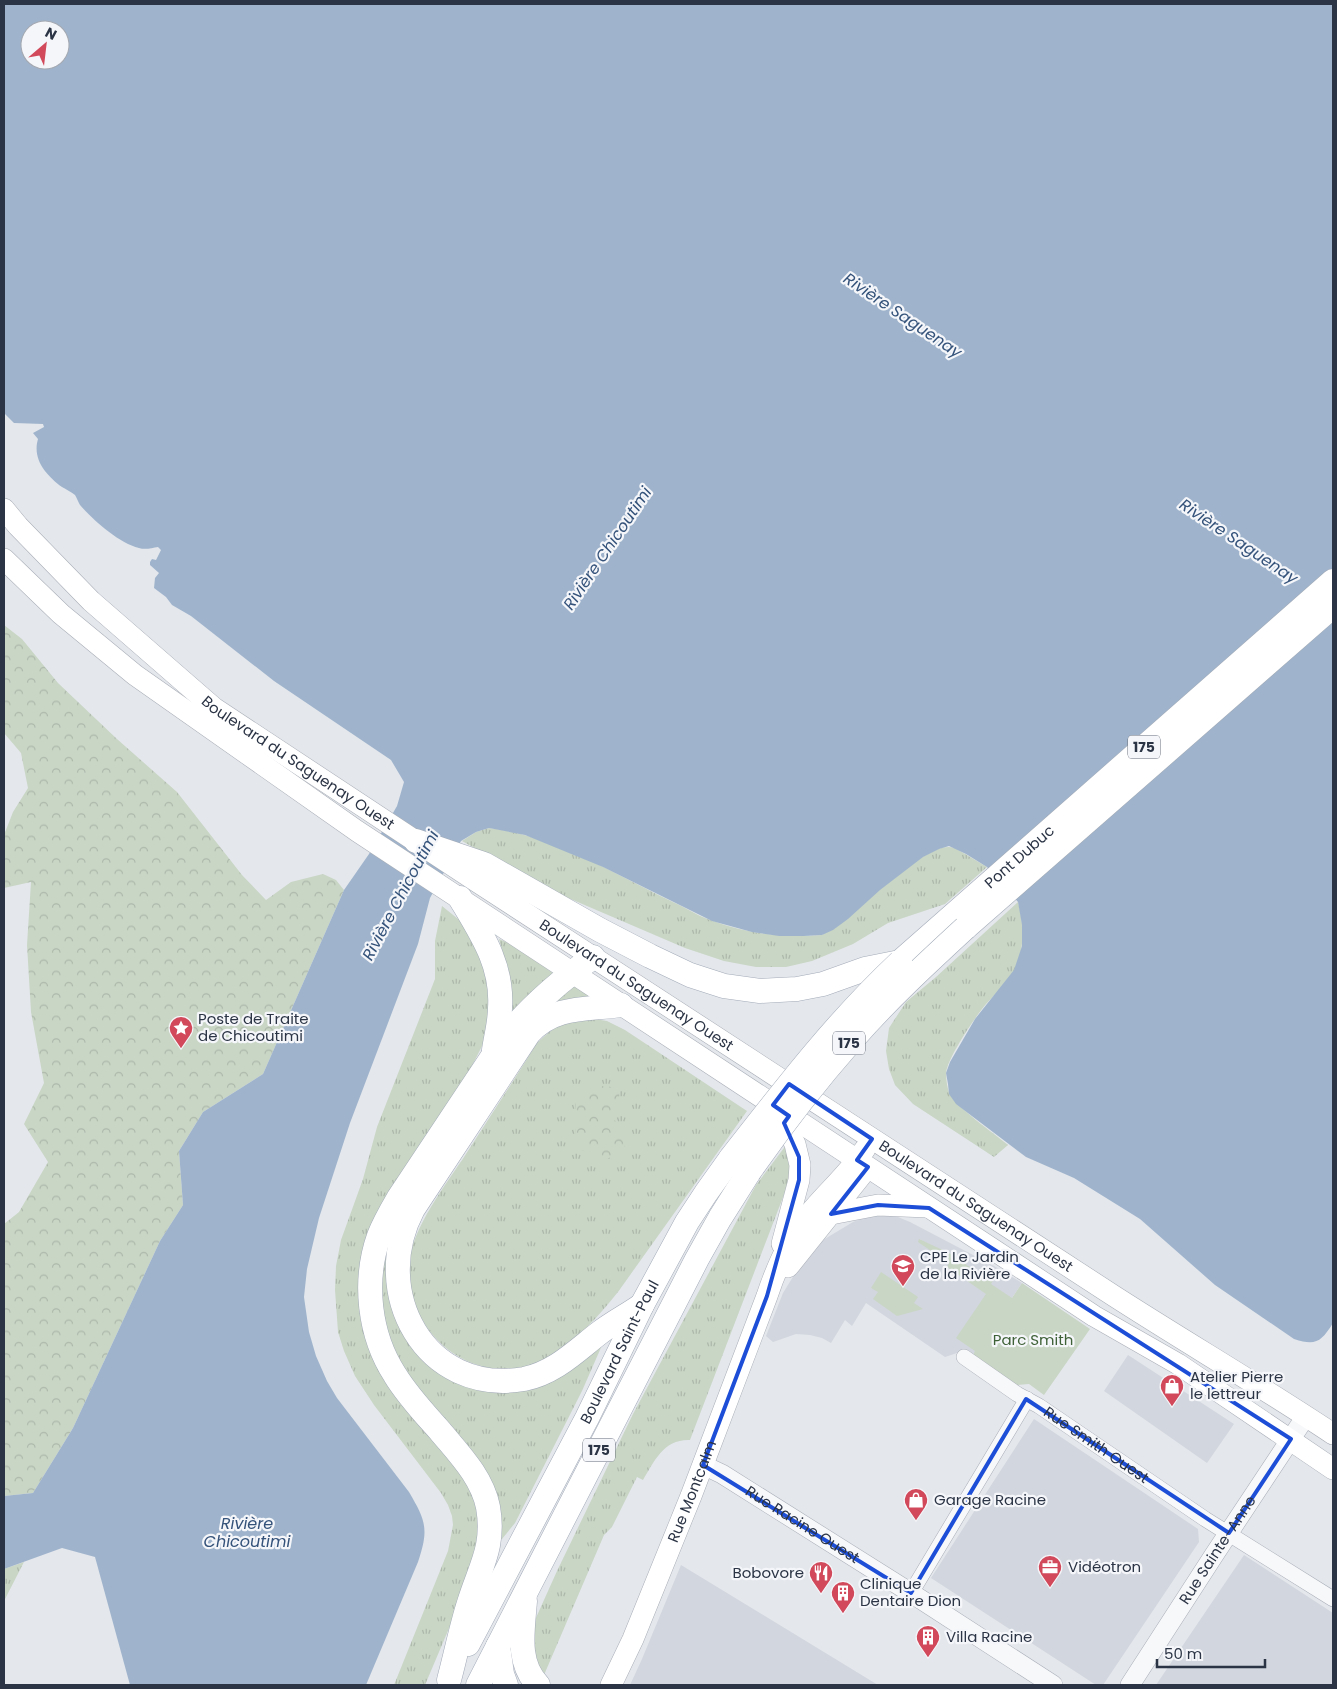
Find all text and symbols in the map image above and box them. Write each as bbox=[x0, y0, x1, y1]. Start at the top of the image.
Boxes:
north arrow bbox=[20, 20, 70, 70]
text: N bbox=[42, 22, 60, 45]
water label: Rivière Saguenay bbox=[839, 267, 967, 364]
water label: Rivière Chicoutimi bbox=[558, 481, 658, 614]
water label: Rivière Saguenay bbox=[1175, 493, 1303, 590]
street label: Boulevard du Saguenay Ouest bbox=[197, 691, 399, 834]
road number: 175 bbox=[1128, 736, 1160, 759]
street label: Pont Dubuc bbox=[980, 820, 1059, 893]
water label: Rivière Chicoutimi bbox=[356, 825, 445, 964]
street label: Boulevard du Saguenay Ouest bbox=[535, 914, 738, 1056]
place label: Poste de Traite de Chicoutimi bbox=[198, 1008, 309, 1046]
place icon: Poste de Traite de Chicoutimi bbox=[168, 1015, 194, 1049]
road number: 175 bbox=[833, 1032, 865, 1054]
street label: Boulevard du Saguenay Ouest bbox=[875, 1135, 1077, 1277]
place label: CPE Le Jardin de la Rivière bbox=[920, 1246, 1019, 1284]
school or university icon: CPE Le Jardin de la Rivière bbox=[890, 1253, 916, 1287]
street label: Boulevard Saint-Paul bbox=[575, 1276, 664, 1427]
park label: Parc Smith bbox=[993, 1329, 1073, 1350]
place label: Atelier Pierre le lettreur bbox=[1190, 1366, 1283, 1404]
shop icon: Atelier Pierre le lettreur bbox=[1159, 1373, 1185, 1407]
street label: Rue Smith Ouest bbox=[1040, 1401, 1153, 1488]
street label: Rue Montcalm bbox=[662, 1437, 721, 1545]
road number: 175 bbox=[583, 1438, 615, 1462]
street label: Rue Racine Ouest bbox=[742, 1480, 864, 1568]
shop icon: Garage Racine bbox=[903, 1487, 929, 1521]
place label: Garage Racine bbox=[934, 1489, 1046, 1510]
street label: Rue Sainte-Anne bbox=[1174, 1491, 1261, 1608]
water label: Rivière Chicoutimi bbox=[204, 1512, 292, 1553]
office icon: Vidéotron bbox=[1037, 1554, 1063, 1588]
place label: Vidéotron bbox=[1068, 1556, 1141, 1577]
restaurant icon: Bobovore bbox=[808, 1560, 834, 1594]
place label: Bobovore bbox=[733, 1562, 804, 1583]
place label: Clinique Dentaire Dion bbox=[860, 1573, 961, 1611]
building icon: Clinique Dentaire Dion bbox=[830, 1580, 856, 1614]
building icon: Villa Racine bbox=[915, 1624, 941, 1658]
place label: Villa Racine bbox=[946, 1626, 1032, 1647]
scale bar bbox=[1157, 1636, 1264, 1668]
text: 50 m bbox=[1164, 1643, 1202, 1664]

